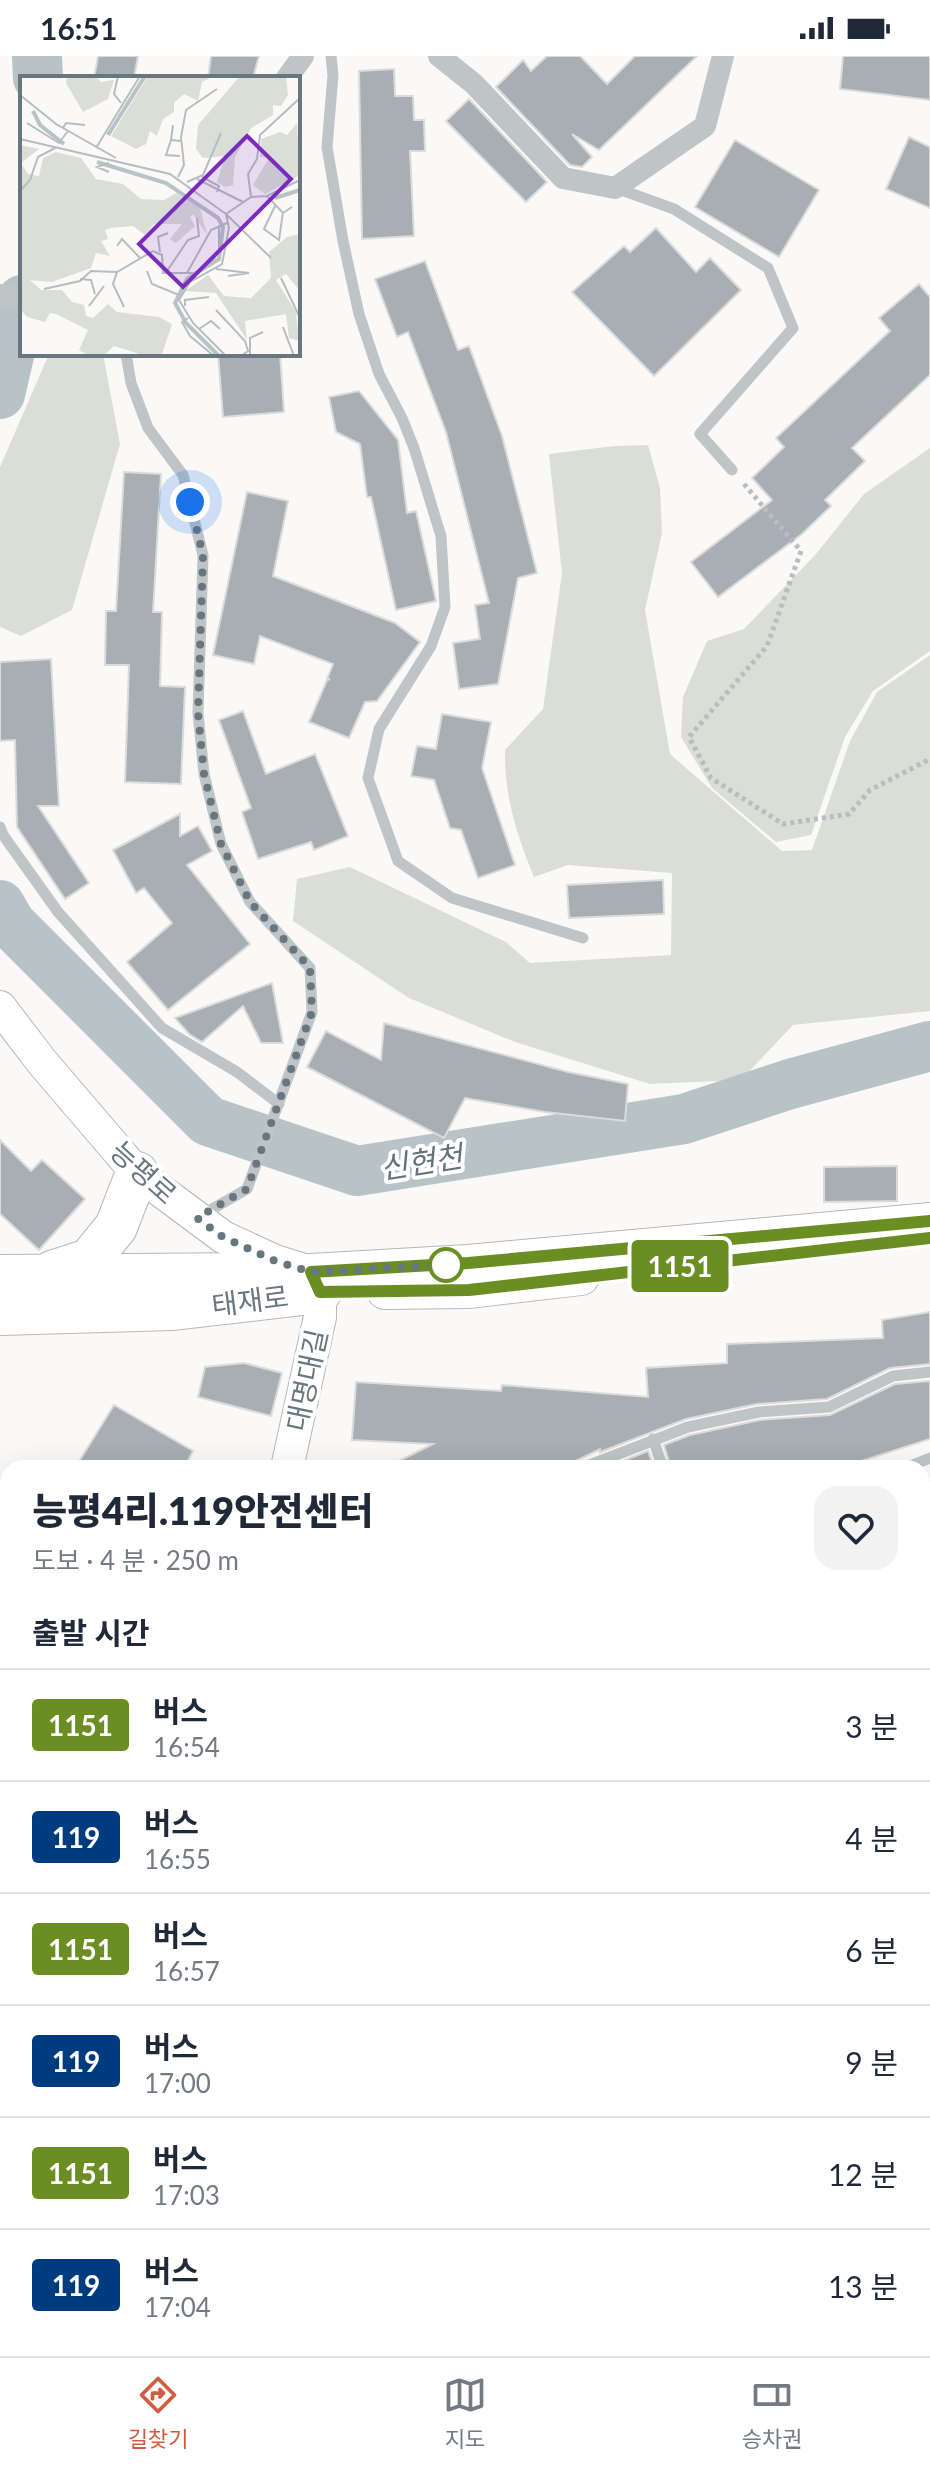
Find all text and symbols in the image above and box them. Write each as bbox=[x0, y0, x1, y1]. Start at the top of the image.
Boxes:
text: 16:51 bbox=[40, 10, 117, 46]
inset map bbox=[20, 76, 300, 356]
your location bbox=[170, 482, 210, 522]
street label: 능평로 bbox=[104, 1134, 184, 1210]
water label: 신현천 bbox=[377, 1136, 468, 1185]
line badge: 1151 bbox=[624, 1240, 736, 1292]
unlabelled marker bbox=[429, 1248, 463, 1282]
text: 1151 bbox=[648, 1249, 712, 1283]
street label: 태재로 bbox=[210, 1278, 290, 1322]
street label: 대명대길 bbox=[279, 1326, 333, 1434]
button: heart bbox=[814, 1486, 898, 1570]
text: 능평4리.119안전센터 bbox=[32, 1487, 374, 1533]
text: 도보 · 4 분 · 250 m bbox=[32, 1544, 239, 1576]
text: 출발 시간 bbox=[32, 1614, 150, 1650]
text: 버스 bbox=[153, 1692, 208, 1728]
text: 1151 bbox=[48, 1708, 113, 1742]
text: 3 분 bbox=[845, 1708, 898, 1744]
text: 16:54 bbox=[153, 1731, 220, 1763]
text: 버스 bbox=[144, 1804, 199, 1840]
text: 119 bbox=[52, 1820, 100, 1854]
text: 4 분 bbox=[845, 1820, 898, 1856]
text: 16:55 bbox=[144, 1843, 211, 1875]
text: 버스 bbox=[153, 1916, 208, 1952]
text: 1151 bbox=[48, 1932, 113, 1966]
text: 6 분 bbox=[845, 1932, 898, 1968]
text: 16:57 bbox=[153, 1955, 220, 1987]
text: 버스 bbox=[144, 2028, 199, 2064]
text: 119 bbox=[52, 2044, 100, 2078]
text: 9 분 bbox=[845, 2044, 898, 2080]
text: 17:00 bbox=[144, 2067, 211, 2099]
text: 버스 bbox=[153, 2140, 208, 2176]
text: 1151 bbox=[48, 2156, 113, 2190]
text: 12 분 bbox=[828, 2156, 898, 2192]
text: 17:03 bbox=[153, 2179, 220, 2211]
text: 버스 bbox=[144, 2252, 199, 2288]
text: 119 bbox=[52, 2268, 100, 2302]
text: 13 분 bbox=[828, 2268, 898, 2304]
text: 17:04 bbox=[144, 2291, 211, 2323]
tab: 길찾기 bbox=[127, 2373, 188, 2453]
tab: 지도 bbox=[443, 2373, 487, 2453]
tab: 승차권 bbox=[742, 2373, 803, 2453]

